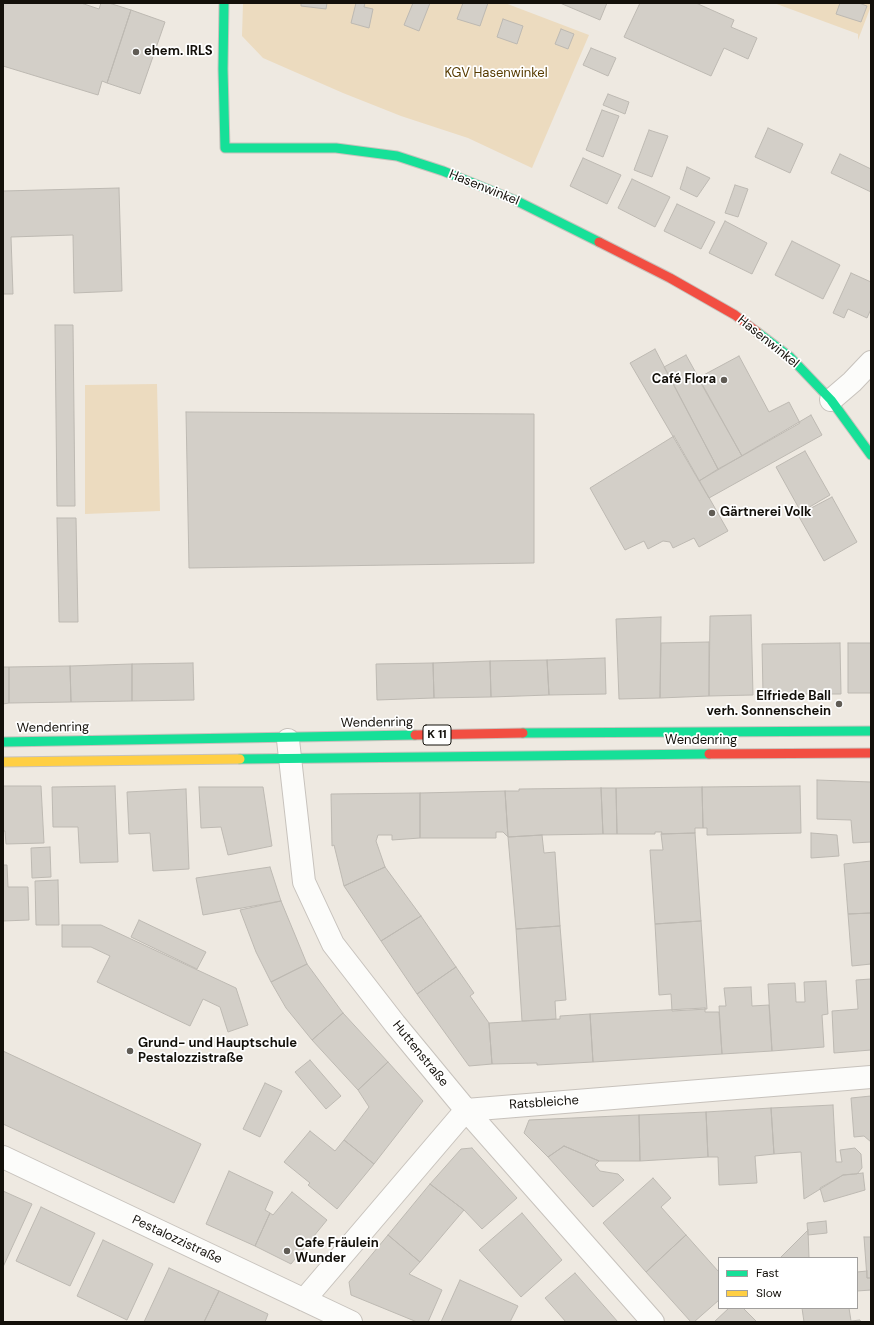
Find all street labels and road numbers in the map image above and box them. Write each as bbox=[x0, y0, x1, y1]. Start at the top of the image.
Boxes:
street label: Hasenwinkel bbox=[447, 167, 521, 209]
street label: Hasenwinkel bbox=[734, 313, 802, 371]
street label: Wendenring bbox=[341, 715, 413, 731]
street label: Wendenring bbox=[17, 720, 89, 736]
road number: K 11 bbox=[423, 725, 451, 745]
street label: Wendenring bbox=[665, 733, 737, 749]
street label: Huttenstraße bbox=[389, 1018, 451, 1090]
street label: Ratsbleiche bbox=[509, 1093, 579, 1113]
street label: Pestalozzistraße bbox=[129, 1212, 225, 1268]

